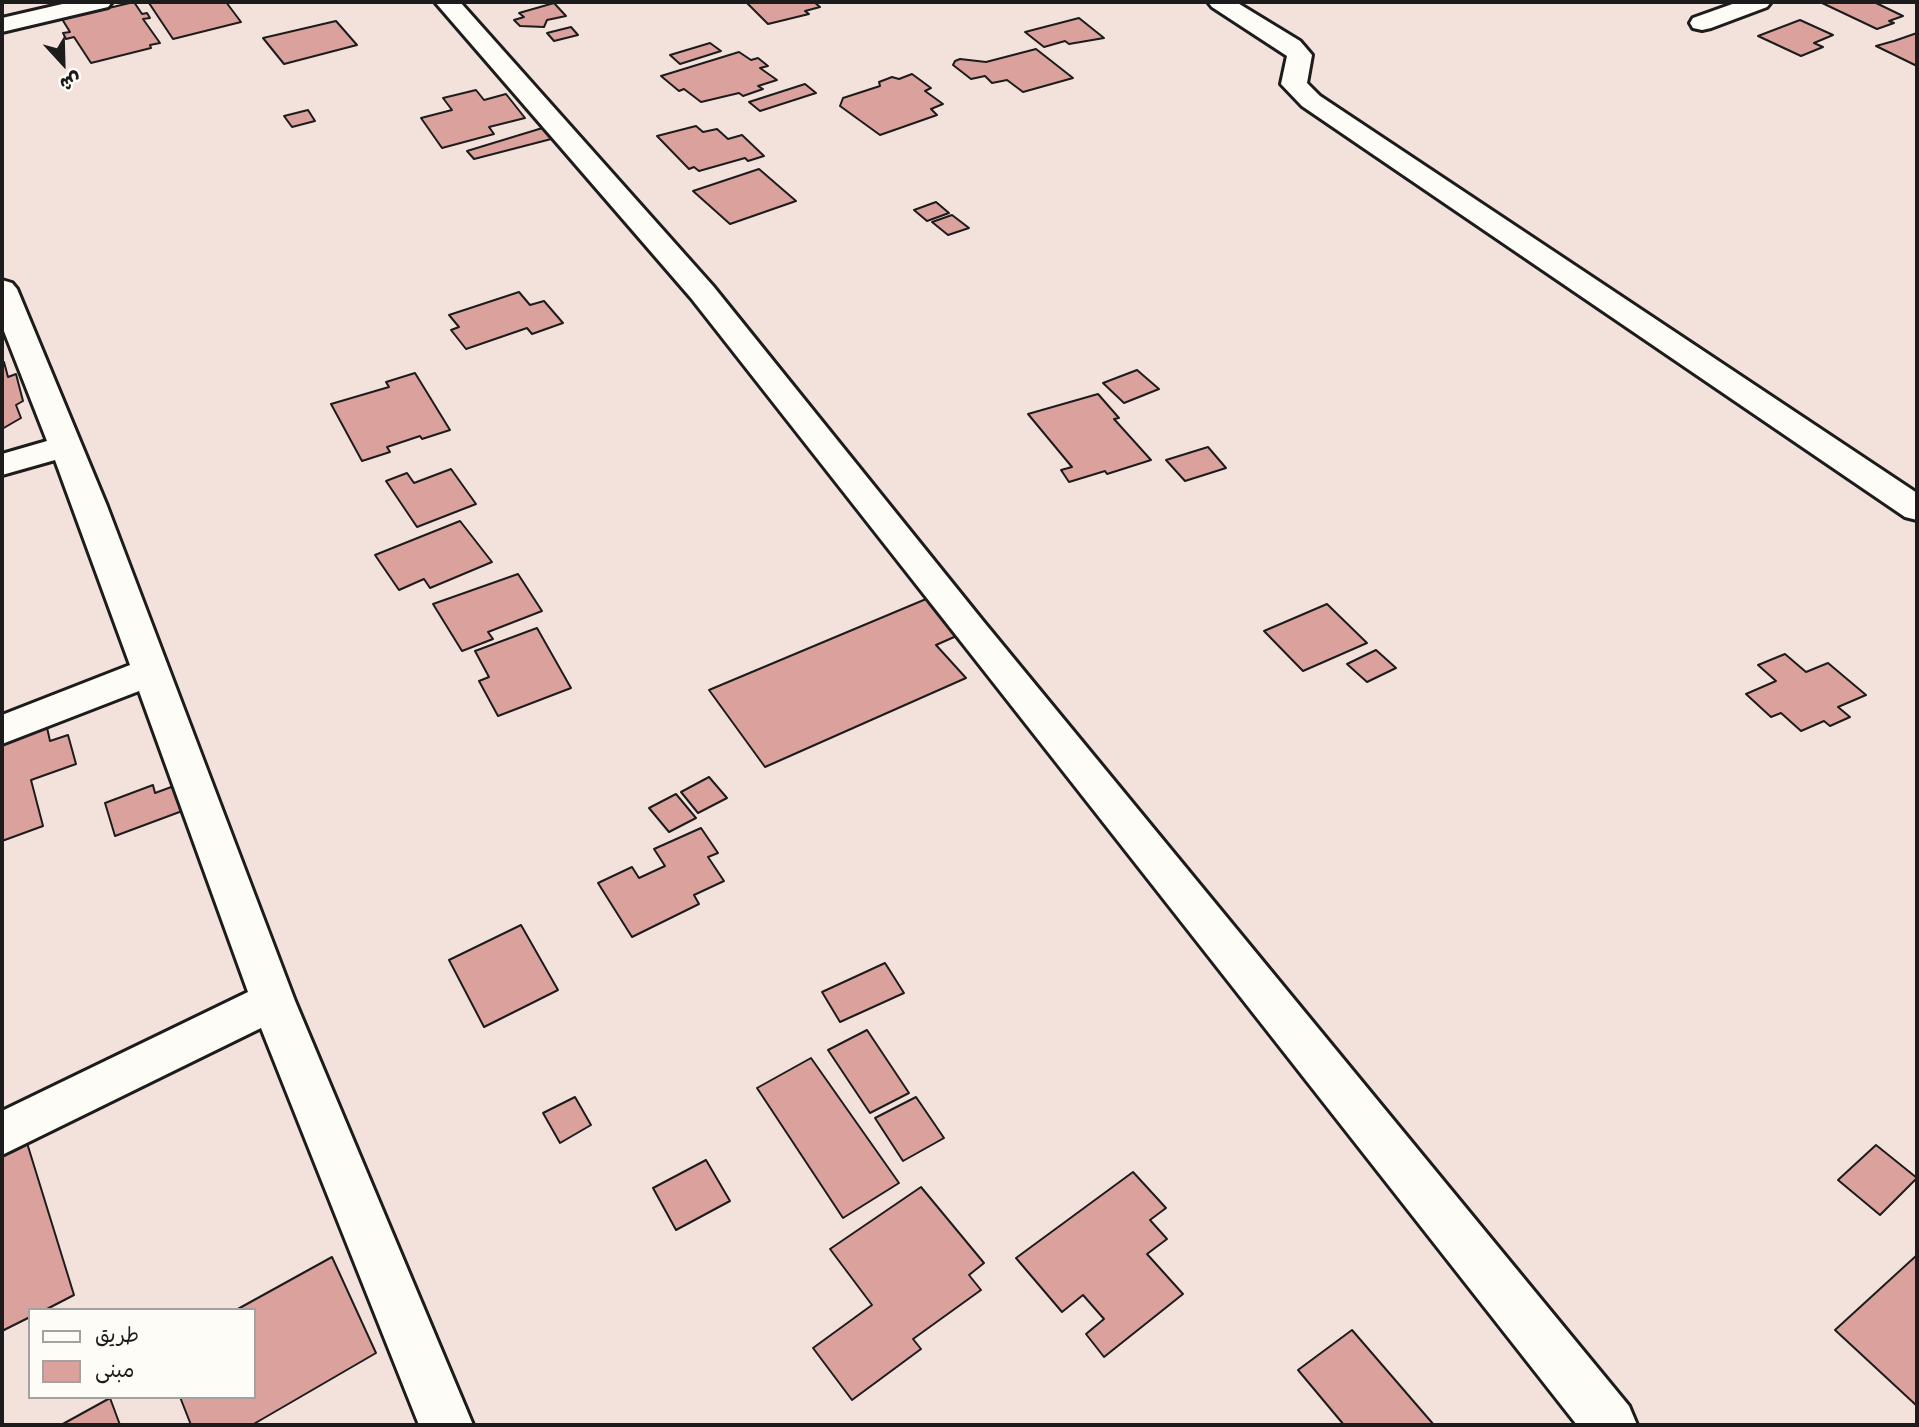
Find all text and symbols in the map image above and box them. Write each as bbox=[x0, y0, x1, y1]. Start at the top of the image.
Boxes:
north arrow bbox=[28, 28, 98, 98]
text: ش bbox=[57, 67, 85, 98]
legend bbox=[28, 1308, 256, 1399]
text: طريق bbox=[95, 1320, 139, 1347]
text: مبنى bbox=[95, 1355, 134, 1382]

